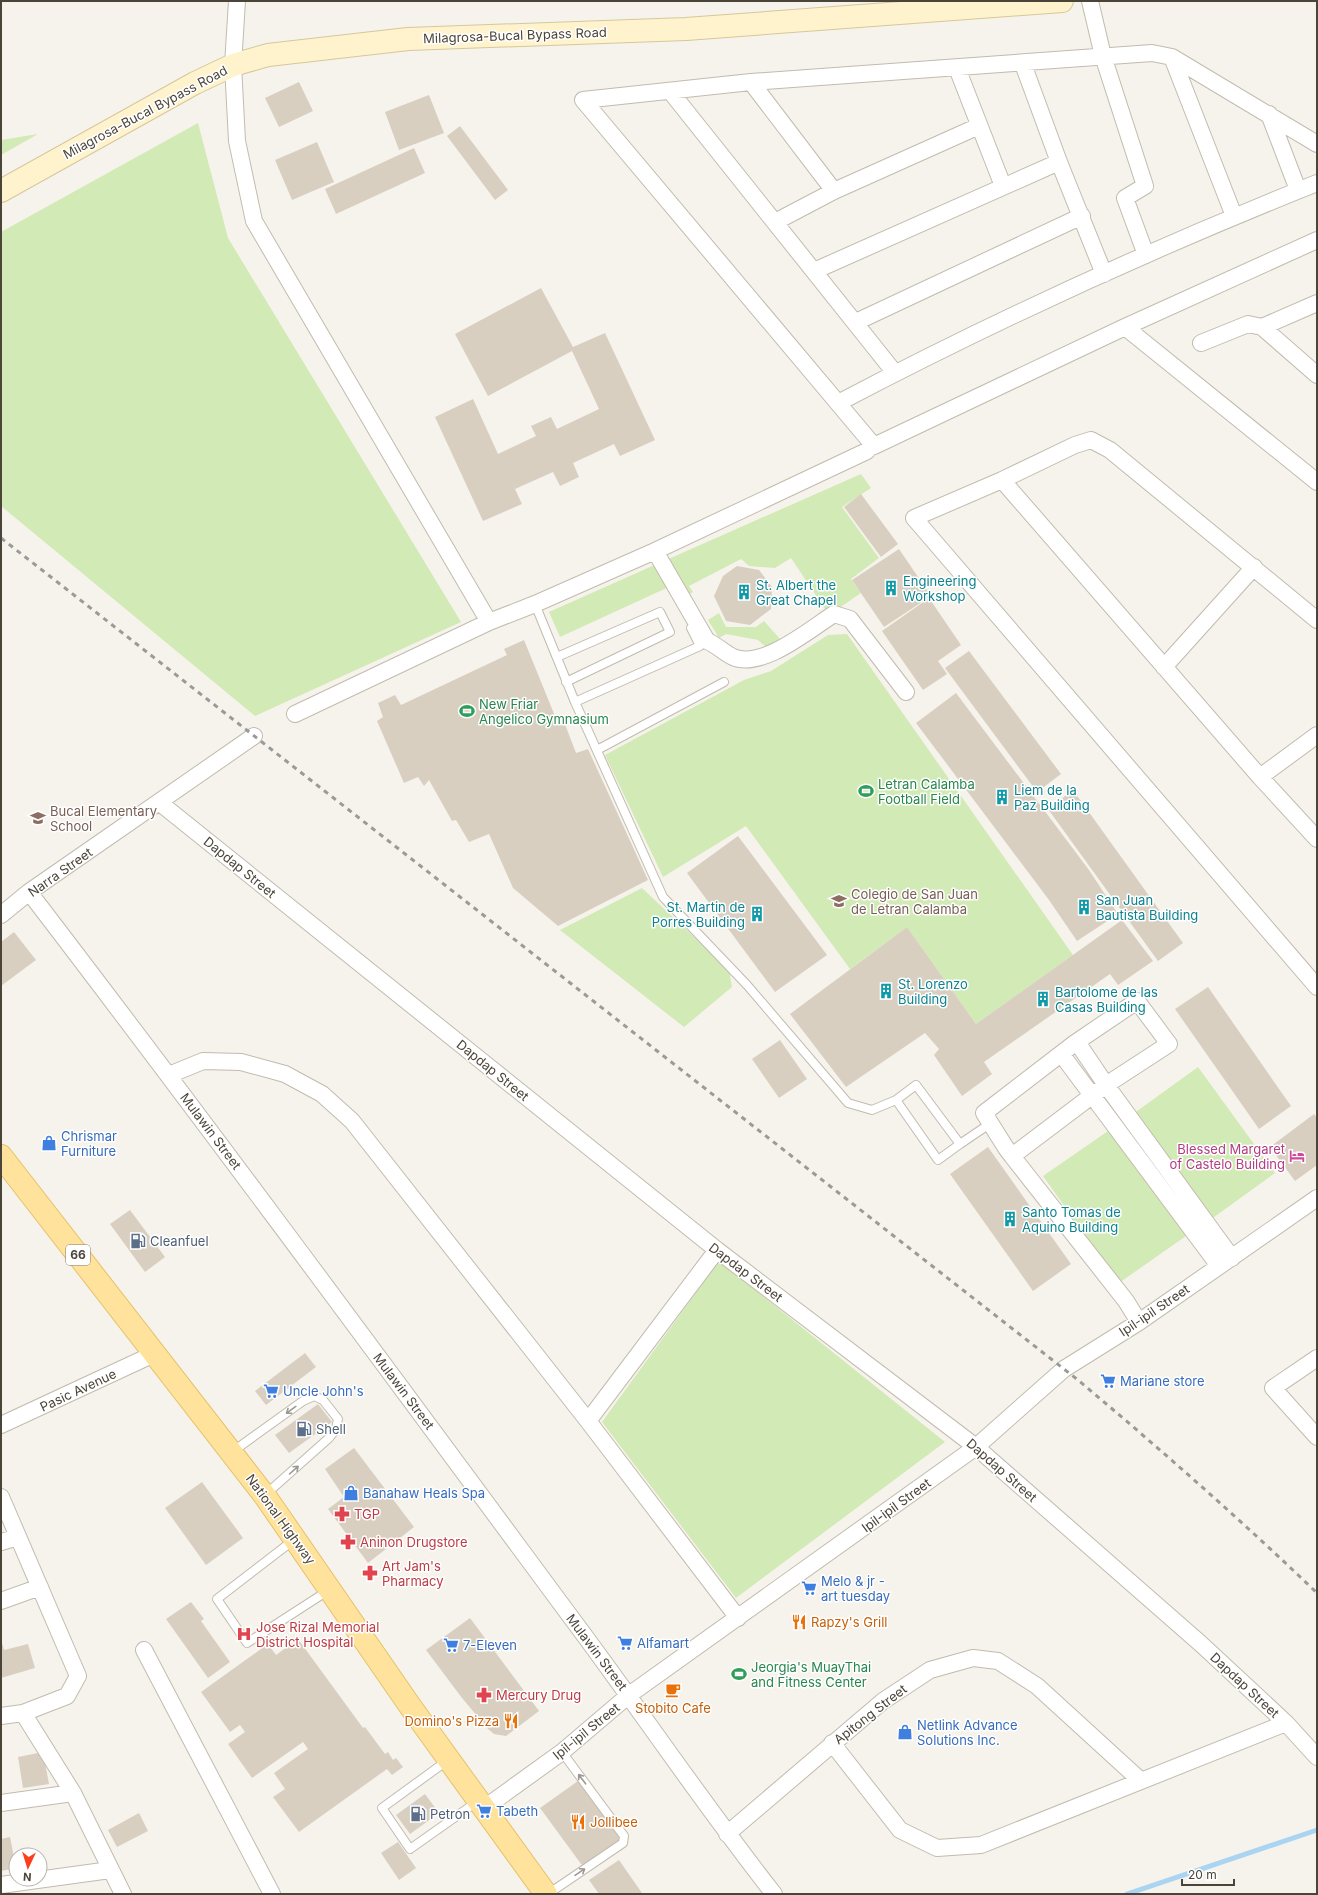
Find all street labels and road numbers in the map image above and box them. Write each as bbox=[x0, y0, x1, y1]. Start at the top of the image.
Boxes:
street label: Milagrosa-Bucal Bypass Road bbox=[423, 24, 607, 46]
street label: Milagrosa-Bucal Bypass Road bbox=[60, 62, 230, 162]
street label: Dapdap Street bbox=[201, 833, 279, 901]
street label: Narra Street bbox=[25, 844, 95, 900]
street label: Dapdap Street bbox=[454, 1036, 532, 1104]
street label: Mulawin Street bbox=[177, 1090, 245, 1172]
street label: Dapdap Street bbox=[706, 1239, 786, 1305]
road number: 66 bbox=[66, 1245, 90, 1265]
street label: Ipil-ipil Street bbox=[1116, 1281, 1192, 1339]
street label: Mulawin Street bbox=[370, 1350, 438, 1432]
street label: Pasic Avenue bbox=[37, 1365, 119, 1415]
street label: Dapdap Street bbox=[963, 1435, 1041, 1505]
street label: National Highway bbox=[243, 1471, 319, 1567]
street label: Ipil-ipil Street bbox=[858, 1475, 934, 1535]
street label: Mulawin Street bbox=[563, 1611, 631, 1693]
street label: Dapdap Street bbox=[1207, 1649, 1283, 1721]
street label: Apitong Street bbox=[830, 1681, 910, 1747]
street label: Ipil-ipil Street bbox=[549, 1699, 623, 1763]

